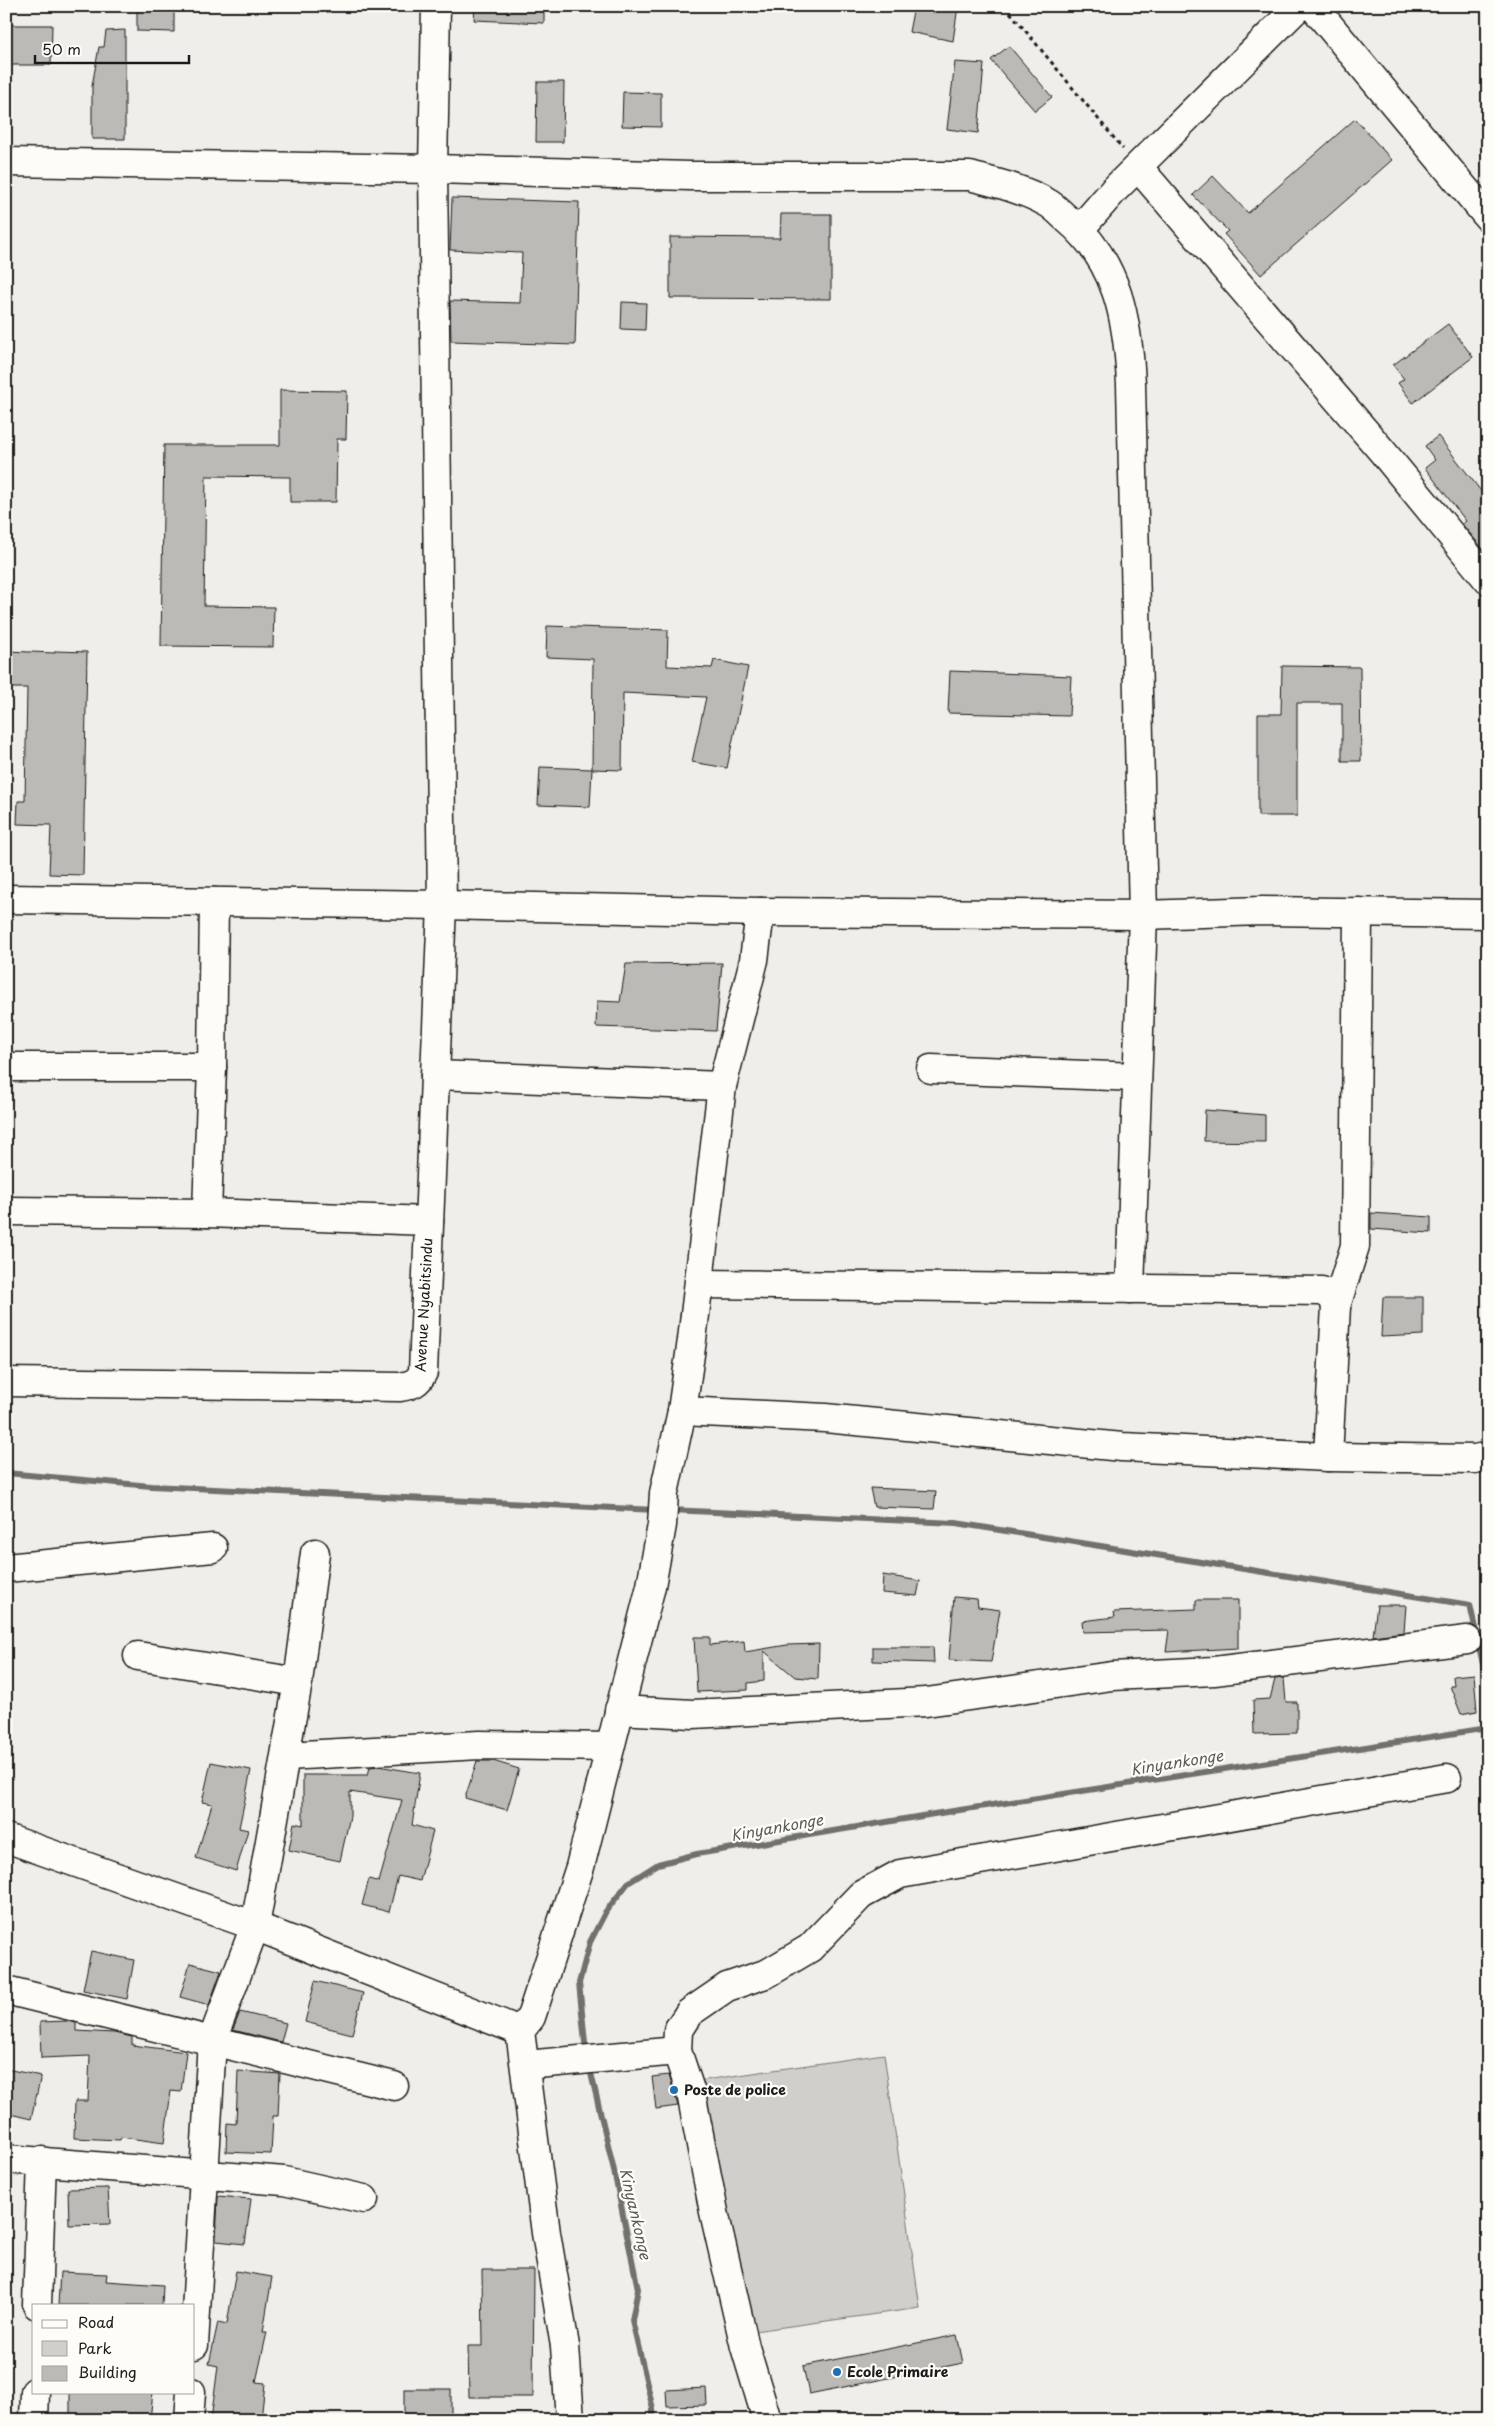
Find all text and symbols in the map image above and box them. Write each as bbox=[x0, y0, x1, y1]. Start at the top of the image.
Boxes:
scale bar bbox=[35, 32, 189, 64]
text: 50 m bbox=[42, 37, 81, 60]
street label: Avenue Nyabitsindu bbox=[409, 1237, 438, 1373]
water label: Kinyankonge bbox=[1129, 1743, 1225, 1780]
water label: Kinyankonge bbox=[729, 1807, 825, 1846]
place label: Poste de police bbox=[684, 2079, 786, 2100]
marker: Poste de police bbox=[668, 2084, 680, 2096]
water label: Kinyankonge bbox=[615, 2166, 658, 2262]
legend bbox=[32, 2304, 195, 2394]
text: Road bbox=[78, 2310, 114, 2333]
text: Park bbox=[78, 2336, 112, 2359]
text: Building bbox=[78, 2360, 137, 2383]
place label: Ecole Primaire bbox=[847, 2361, 949, 2382]
marker: Ecole Primaire bbox=[831, 2366, 843, 2378]

